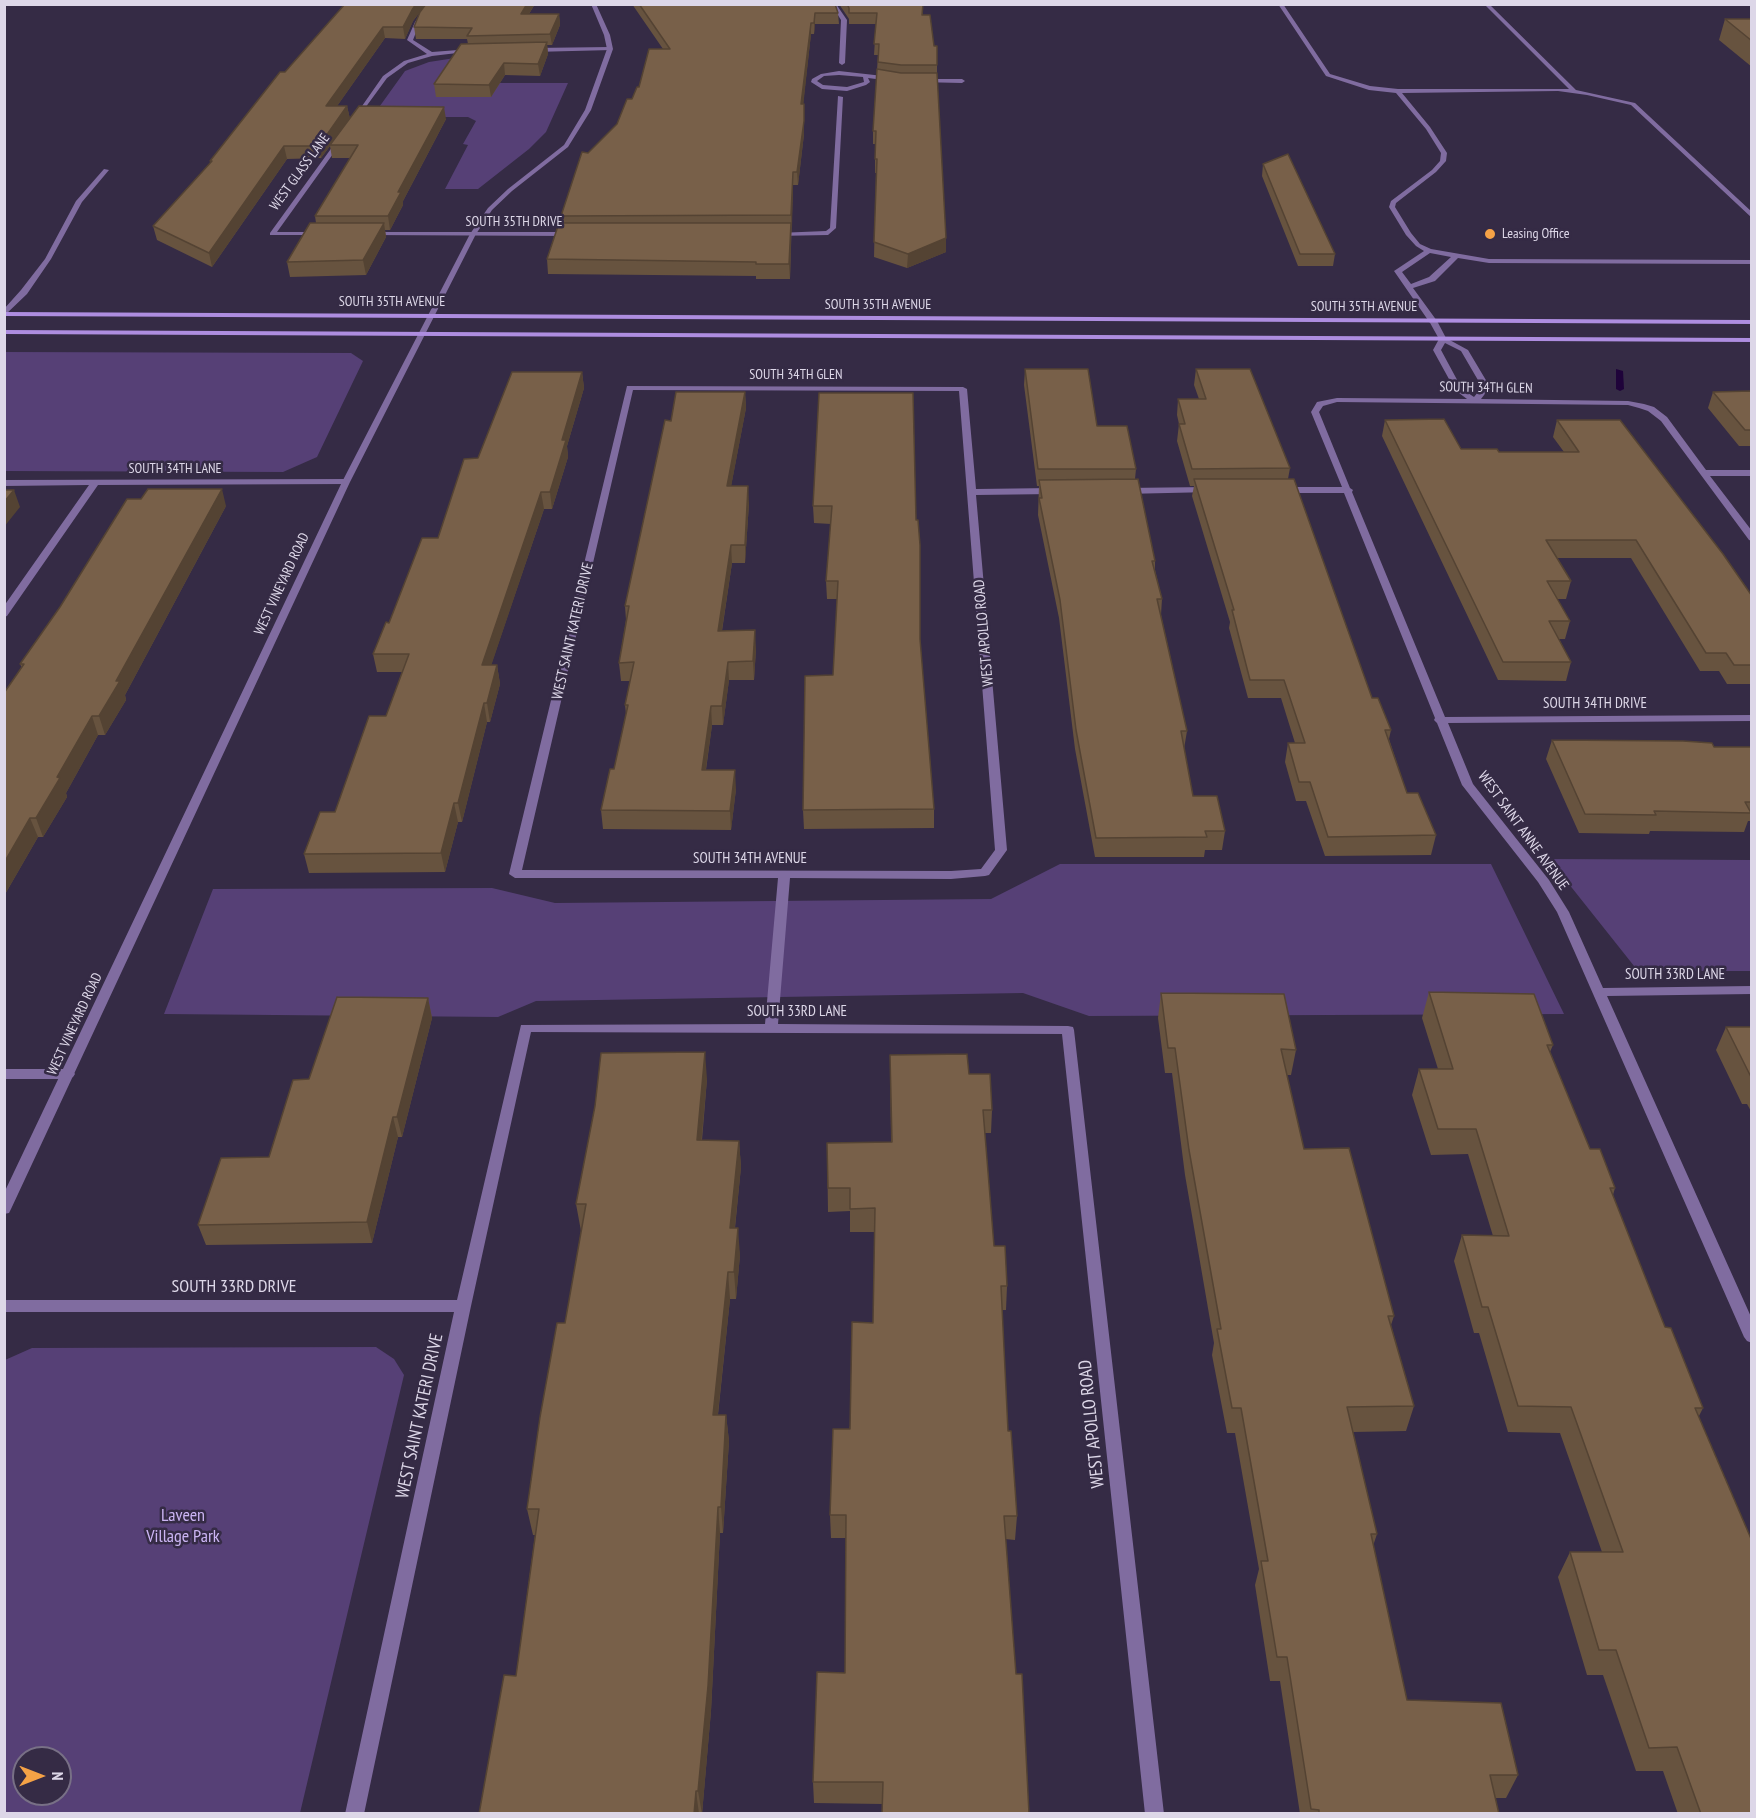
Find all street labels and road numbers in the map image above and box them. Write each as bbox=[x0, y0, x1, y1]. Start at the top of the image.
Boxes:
street label: WEST GLASS LANE bbox=[266, 130, 334, 214]
street label: SOUTH 35TH DRIVE bbox=[466, 214, 562, 230]
street label: SOUTH 35TH AVENUE bbox=[339, 294, 445, 310]
street label: SOUTH 35TH AVENUE bbox=[825, 297, 931, 313]
street label: SOUTH 35TH AVENUE bbox=[1311, 299, 1417, 315]
street label: SOUTH 34TH GLEN bbox=[749, 367, 843, 383]
street label: SOUTH 34TH GLEN bbox=[1439, 379, 1533, 397]
street label: SOUTH 34TH LANE bbox=[128, 461, 222, 477]
street label: WEST VINEYARD ROAD bbox=[251, 530, 313, 638]
street label: WEST SAINT KATERI DRIVE bbox=[548, 561, 598, 701]
street label: WEST APOLLO ROAD bbox=[970, 579, 998, 687]
street label: SOUTH 34TH DRIVE bbox=[1543, 695, 1647, 713]
street label: WEST SAINT ANNE AVENUE bbox=[1474, 768, 1572, 894]
street label: SOUTH 34TH AVENUE bbox=[693, 850, 807, 868]
street label: SOUTH 33RD LANE bbox=[1625, 966, 1725, 984]
street label: WEST VINEYARD ROAD bbox=[44, 970, 106, 1078]
street label: SOUTH 33RD LANE bbox=[747, 1003, 847, 1021]
street label: SOUTH 33RD DRIVE bbox=[172, 1276, 296, 1298]
street label: WEST SAINT KATERI DRIVE bbox=[392, 1332, 448, 1500]
street label: WEST APOLLO ROAD bbox=[1075, 1359, 1109, 1489]

